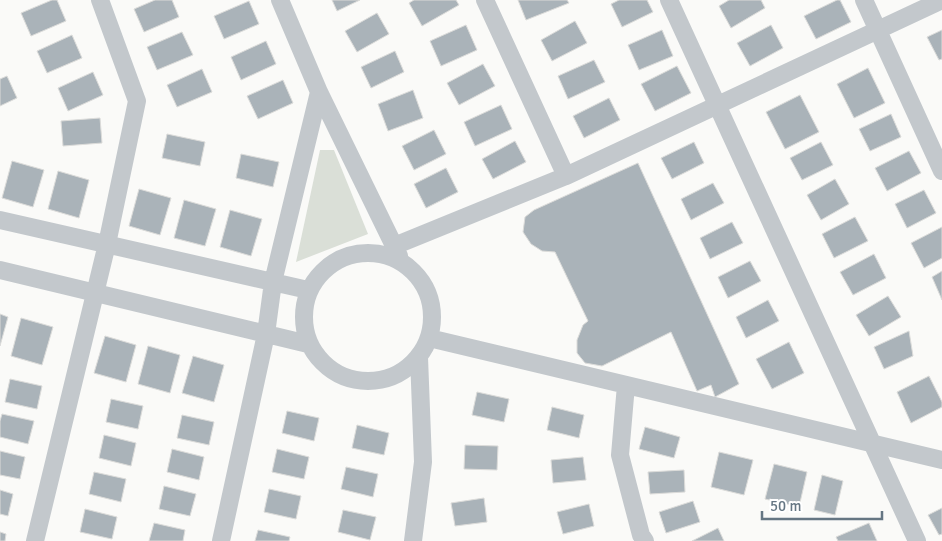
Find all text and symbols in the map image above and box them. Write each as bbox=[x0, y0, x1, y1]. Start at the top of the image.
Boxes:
scale bar bbox=[762, 488, 882, 520]
text: 50 m bbox=[770, 497, 801, 515]

